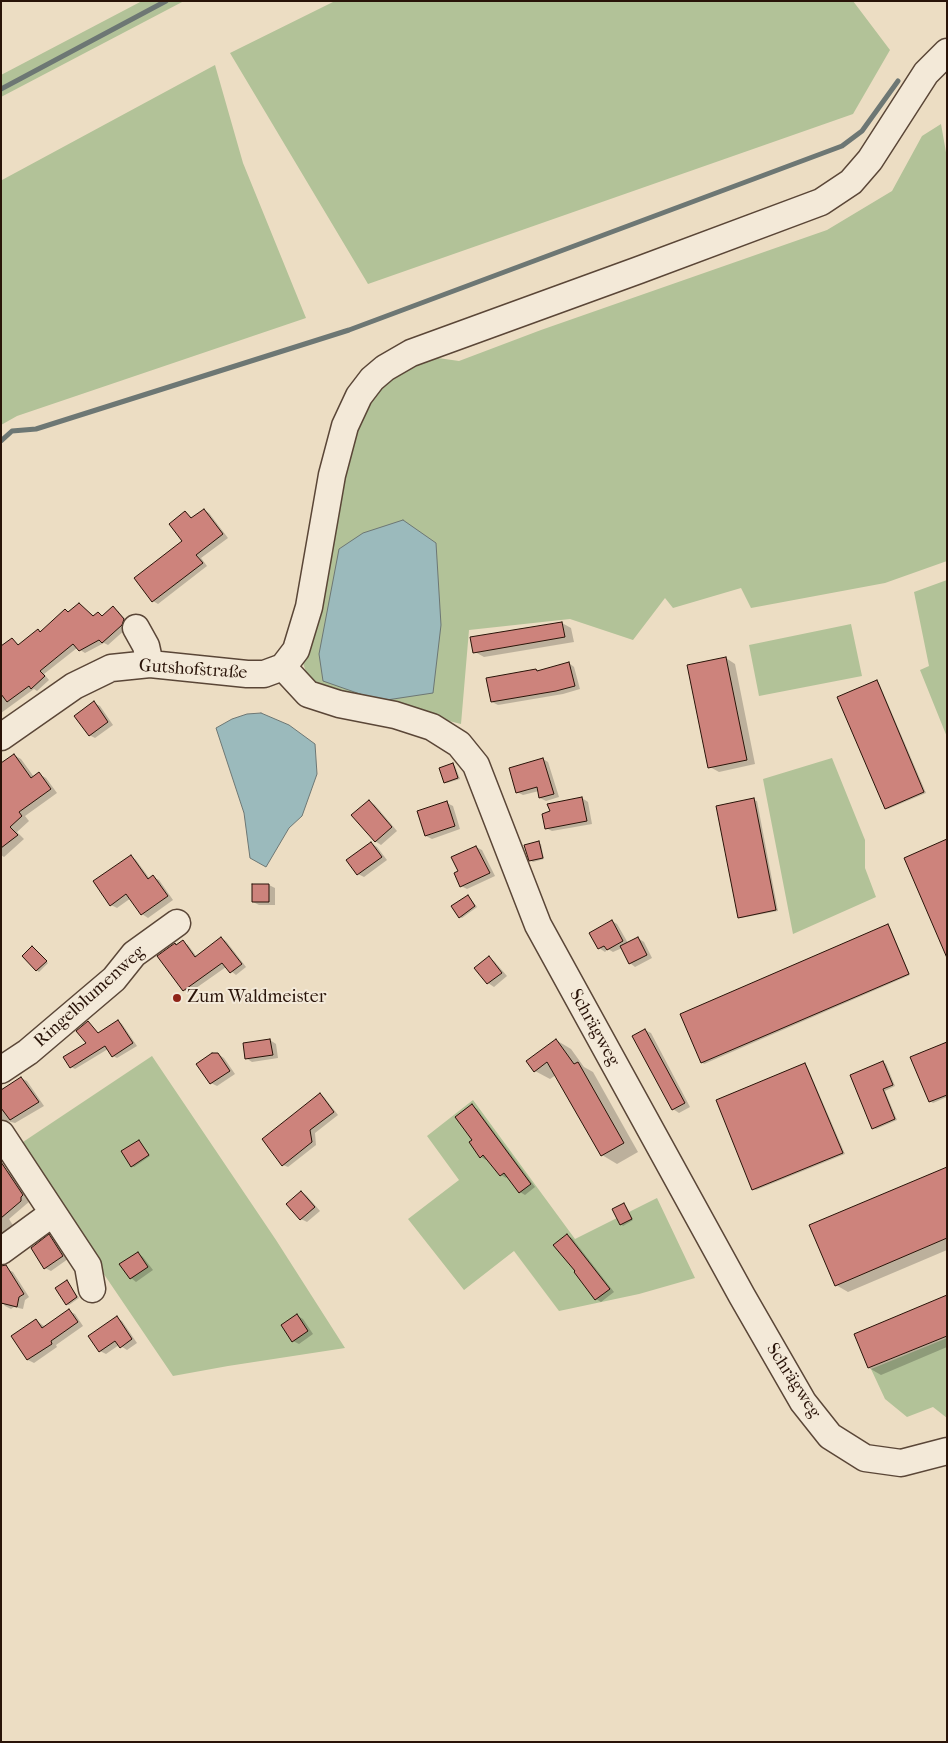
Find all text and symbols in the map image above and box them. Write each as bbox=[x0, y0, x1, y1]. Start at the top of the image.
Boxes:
street label: Gutshofstraße bbox=[138, 655, 248, 685]
street label: Ringelblumenweg bbox=[30, 942, 150, 1052]
street label: Schrägweg bbox=[564, 986, 624, 1070]
place label: Zum Waldmeister bbox=[187, 987, 326, 1009]
marker: Zum Waldmeister bbox=[171, 992, 183, 1004]
street label: Schrägweg bbox=[761, 1340, 825, 1422]

